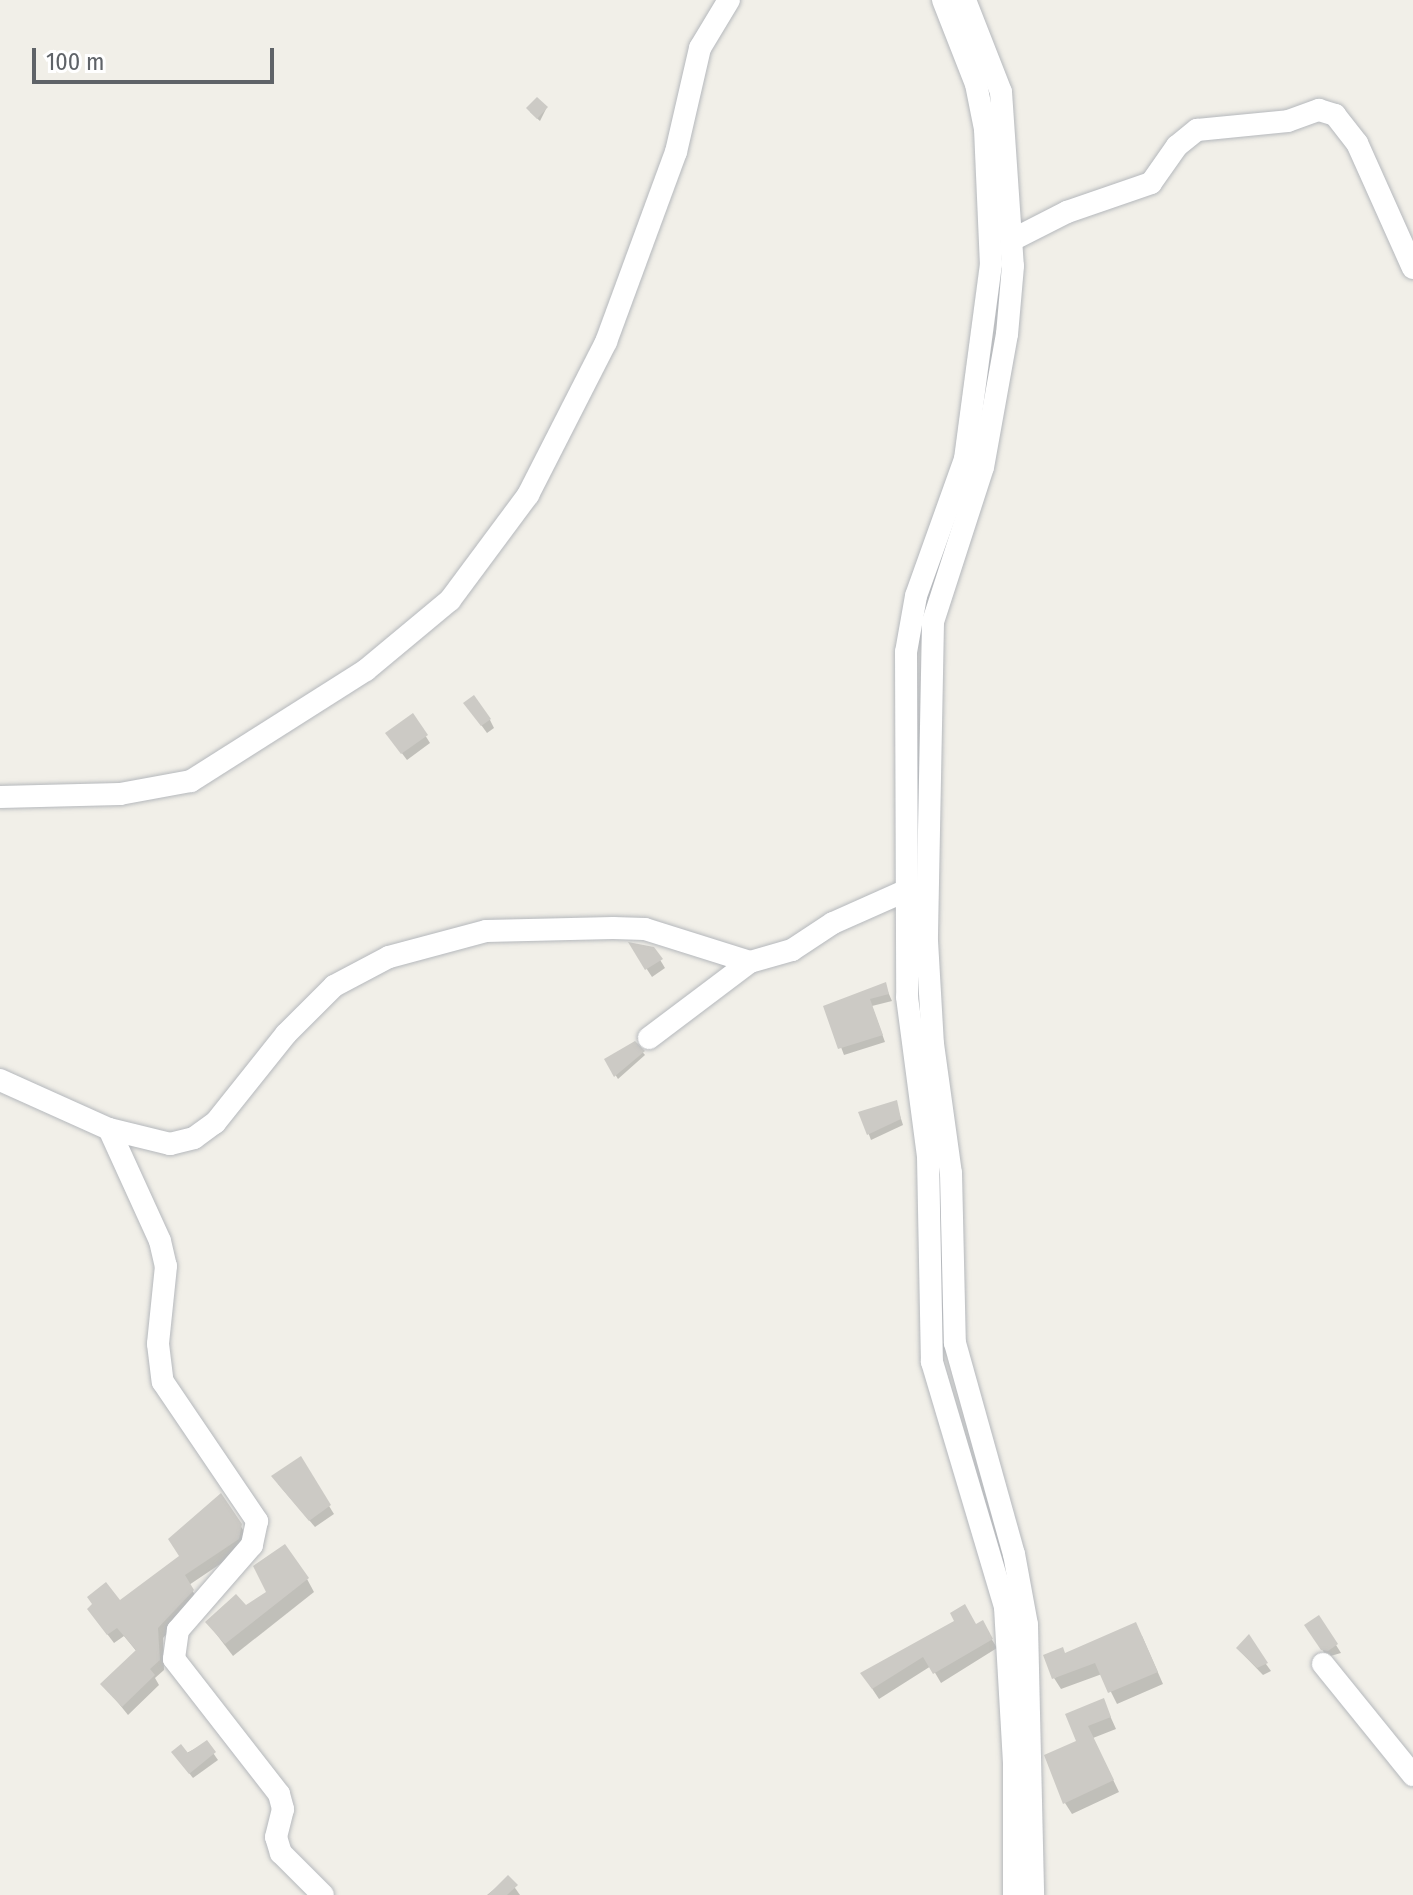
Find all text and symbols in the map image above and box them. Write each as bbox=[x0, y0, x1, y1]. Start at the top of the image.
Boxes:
scale bar bbox=[36, 32, 278, 82]
text: 100 m bbox=[46, 48, 104, 76]

